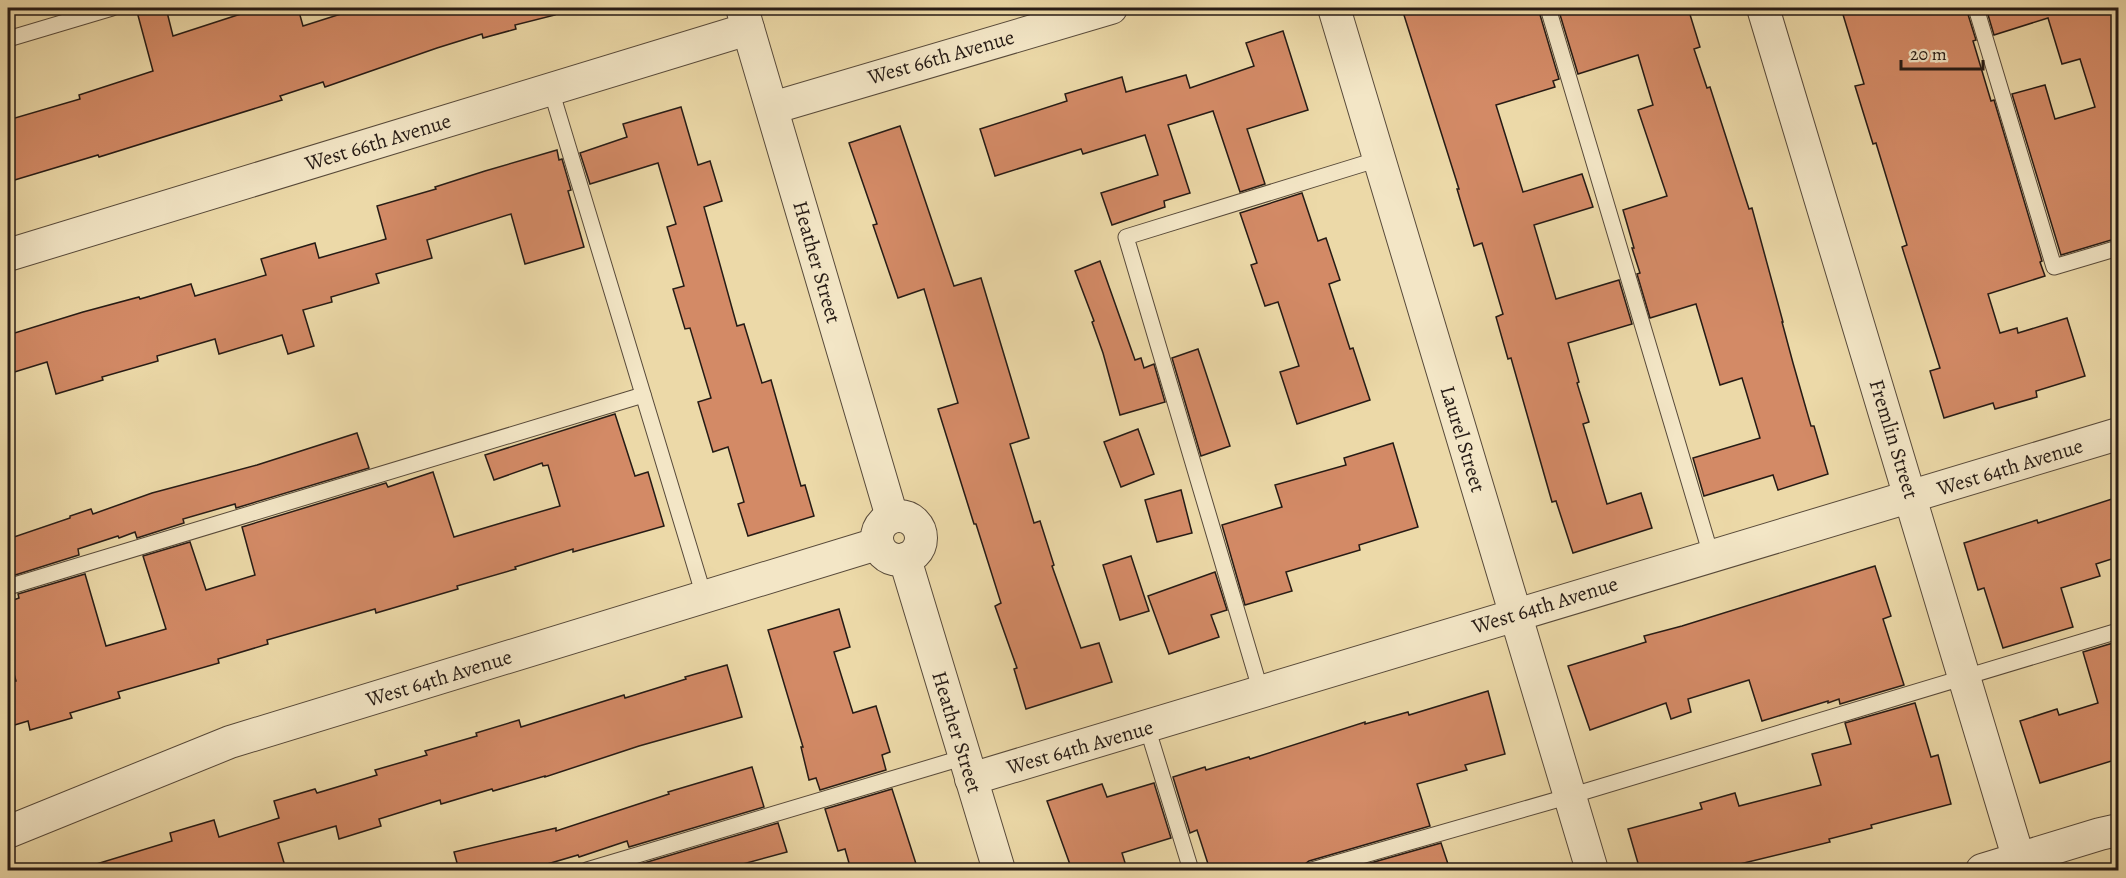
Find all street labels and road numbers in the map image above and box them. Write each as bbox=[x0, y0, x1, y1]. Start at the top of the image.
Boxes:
street label: West 66th Avenue bbox=[864, 23, 1018, 92]
street label: West 66th Avenue bbox=[301, 107, 454, 178]
street label: Heather Street bbox=[786, 198, 848, 326]
street label: Fremlin Street bbox=[1863, 376, 1925, 502]
street label: Laurel Street bbox=[1434, 382, 1492, 496]
street label: West 64th Avenue bbox=[1933, 432, 2086, 503]
street label: West 64th Avenue bbox=[1468, 570, 1621, 641]
street label: West 64th Avenue bbox=[362, 643, 515, 714]
street label: Heather Street bbox=[925, 668, 989, 796]
street label: West 64th Avenue bbox=[1003, 713, 1156, 782]

